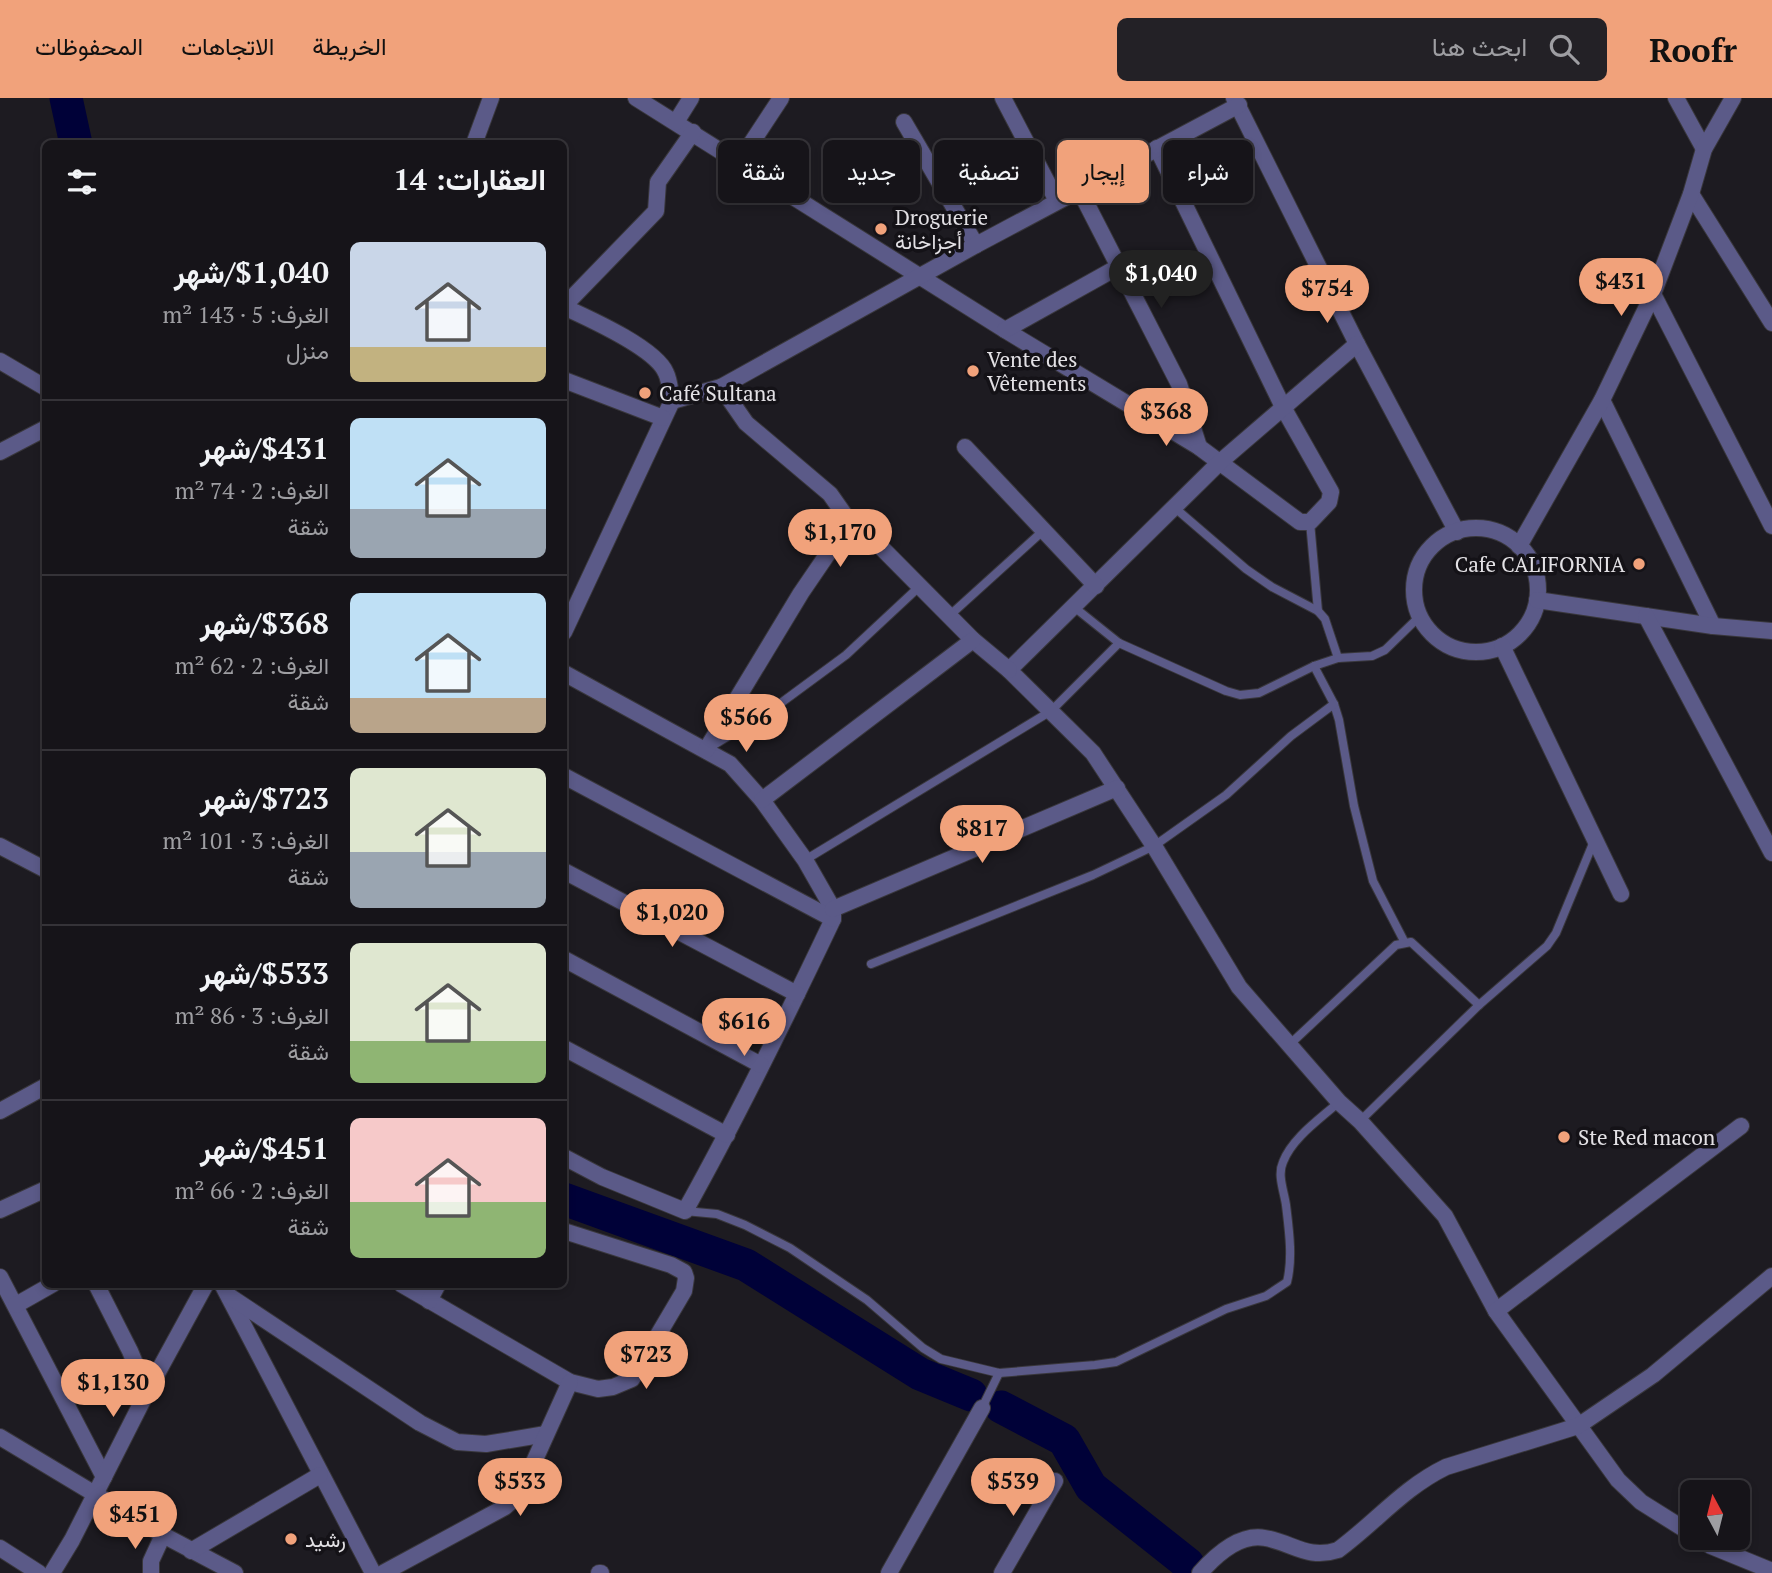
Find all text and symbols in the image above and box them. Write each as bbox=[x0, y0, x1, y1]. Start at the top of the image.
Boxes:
search box bbox=[1117, 18, 1607, 81]
text: Roofr bbox=[1649, 28, 1737, 71]
text: ابحث هنا bbox=[1432, 29, 1527, 63]
text: المحفوظات bbox=[35, 30, 143, 62]
text: الاتجاهات bbox=[181, 30, 274, 62]
text: الخريطة bbox=[312, 30, 387, 62]
icon: search bbox=[1545, 30, 1583, 68]
chip: شقة bbox=[718, 140, 809, 203]
chip: جديد bbox=[823, 140, 920, 203]
chip: تصفية bbox=[934, 140, 1043, 203]
chip: إيجار bbox=[1057, 140, 1149, 203]
chip: شراء bbox=[1163, 140, 1253, 203]
text: العقارات: 14 bbox=[393, 159, 546, 199]
icon: filters bbox=[63, 163, 101, 201]
place label: Droguerie أجزاخانة bbox=[895, 203, 988, 255]
marker: Droguerie أجزاخانة bbox=[873, 221, 889, 237]
pin: $1,040 bbox=[1104, 250, 1218, 310]
text: $1,040/شهر bbox=[174, 252, 329, 292]
text: $1,040 bbox=[1125, 257, 1197, 288]
pin: $431 bbox=[1580, 258, 1662, 318]
text: $431 bbox=[1595, 265, 1647, 296]
pin: $754 bbox=[1286, 266, 1368, 325]
icon: home bbox=[406, 270, 490, 354]
text: $754 bbox=[1301, 272, 1353, 303]
text: الغرف: 5 · 143 m² bbox=[162, 299, 329, 330]
text: منزل bbox=[286, 335, 329, 366]
place label: Vente des Vêtements bbox=[987, 345, 1086, 397]
marker: Vente des Vêtements bbox=[965, 363, 981, 379]
place label: Café Sultana bbox=[659, 379, 777, 407]
marker: Café Sultana bbox=[637, 385, 653, 401]
pin: $368 bbox=[1125, 388, 1207, 448]
text: $368 bbox=[1140, 395, 1192, 426]
text: $431/شهر bbox=[200, 428, 329, 468]
icon: home bbox=[406, 446, 490, 530]
text: الغرف: 2 · 74 m² bbox=[175, 475, 329, 506]
pin: $1,170 bbox=[783, 510, 897, 569]
text: شقة bbox=[287, 511, 329, 542]
text: $1,170 bbox=[804, 516, 876, 547]
place label: Cafe CALIFORNIA bbox=[1455, 550, 1626, 578]
marker: Cafe CALIFORNIA bbox=[1631, 556, 1647, 572]
text: $368/شهر bbox=[200, 603, 329, 643]
icon: home bbox=[406, 621, 490, 705]
text: الغرف: 2 · 62 m² bbox=[175, 650, 329, 681]
text: شقة bbox=[287, 686, 329, 717]
pin: $566 bbox=[705, 694, 787, 754]
text: $566 bbox=[720, 701, 772, 732]
text: $723/شهر bbox=[200, 778, 329, 818]
icon: home bbox=[406, 796, 490, 880]
pin: $817 bbox=[941, 806, 1023, 865]
text: $817 bbox=[956, 812, 1008, 843]
text: الغرف: 3 · 101 m² bbox=[162, 825, 329, 856]
text: شقة bbox=[287, 861, 329, 892]
pin: $1,020 bbox=[615, 890, 729, 949]
text: $1,020 bbox=[636, 896, 708, 927]
text: $533/شهر bbox=[200, 953, 329, 993]
icon: home bbox=[406, 971, 490, 1055]
pin: $616 bbox=[703, 998, 785, 1058]
text: الغرف: 3 · 86 m² bbox=[175, 1000, 329, 1031]
text: $616 bbox=[718, 1005, 770, 1036]
text: شقة bbox=[287, 1036, 329, 1067]
place label: Ste Red macon bbox=[1578, 1123, 1716, 1151]
text: $451/شهر bbox=[200, 1128, 329, 1168]
marker: Ste Red macon bbox=[1556, 1129, 1572, 1145]
icon: home bbox=[406, 1146, 490, 1230]
text: الغرف: 2 · 66 m² bbox=[175, 1175, 329, 1206]
text: شقة bbox=[287, 1211, 329, 1242]
pin: $723 bbox=[605, 1332, 687, 1391]
text: $723 bbox=[620, 1338, 672, 1369]
pin: $1,130 bbox=[56, 1360, 170, 1419]
text: $1,130 bbox=[77, 1366, 149, 1397]
pin: $533 bbox=[479, 1458, 561, 1518]
pin: $539 bbox=[972, 1458, 1054, 1518]
text: $533 bbox=[494, 1465, 546, 1496]
text: $539 bbox=[987, 1465, 1039, 1496]
north arrow bbox=[1680, 1480, 1750, 1550]
map controls bbox=[1680, 1480, 1750, 1550]
pin: $451 bbox=[94, 1492, 176, 1551]
text: $451 bbox=[109, 1498, 161, 1529]
place label: رشيد bbox=[305, 1525, 346, 1553]
marker: رشيد bbox=[283, 1531, 299, 1547]

